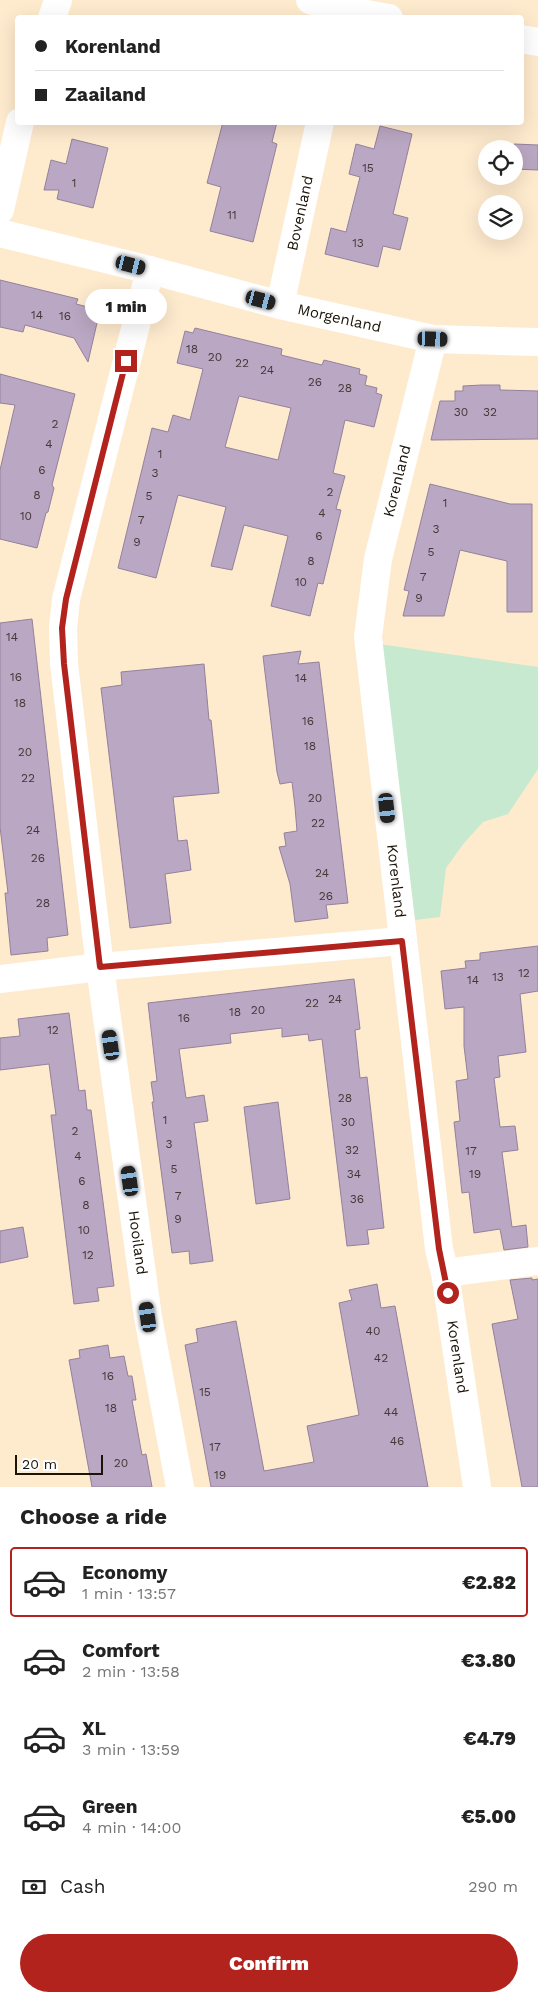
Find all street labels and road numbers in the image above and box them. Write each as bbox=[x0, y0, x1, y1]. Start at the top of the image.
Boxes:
street label: Bovenland bbox=[283, 174, 317, 252]
street label: Morgenland bbox=[296, 300, 383, 336]
street label: Korenland bbox=[379, 443, 415, 519]
street label: Korenland bbox=[383, 843, 409, 919]
street label: Hooiland bbox=[124, 1209, 151, 1276]
street label: Korenland bbox=[443, 1319, 472, 1395]

